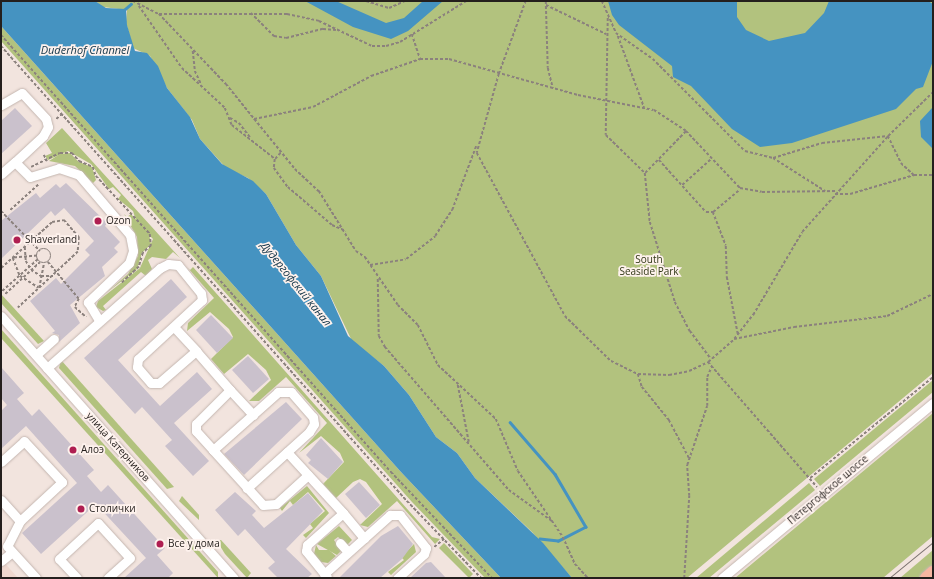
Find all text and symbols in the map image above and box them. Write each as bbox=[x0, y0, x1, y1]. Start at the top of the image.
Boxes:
water label: Duderhof Channel bbox=[41, 43, 129, 57]
place label: Ozon bbox=[106, 215, 131, 227]
marker: Ozon bbox=[93, 216, 103, 226]
place label: Shaverland bbox=[25, 234, 77, 246]
marker: Shaverland bbox=[12, 235, 22, 245]
water label: Дудергофский канал bbox=[258, 239, 334, 329]
park label: South Seaside Park bbox=[619, 253, 679, 276]
street label: улица Катерников bbox=[84, 410, 152, 484]
place label: Алоэ bbox=[81, 444, 104, 456]
marker: Алоэ bbox=[68, 445, 78, 455]
street label: Петергофское шоссе bbox=[785, 453, 871, 527]
place label: Столички bbox=[89, 503, 136, 515]
marker: Столички bbox=[76, 504, 86, 514]
place label: Все у дома bbox=[168, 538, 220, 550]
marker: Все у дома bbox=[155, 539, 165, 549]

